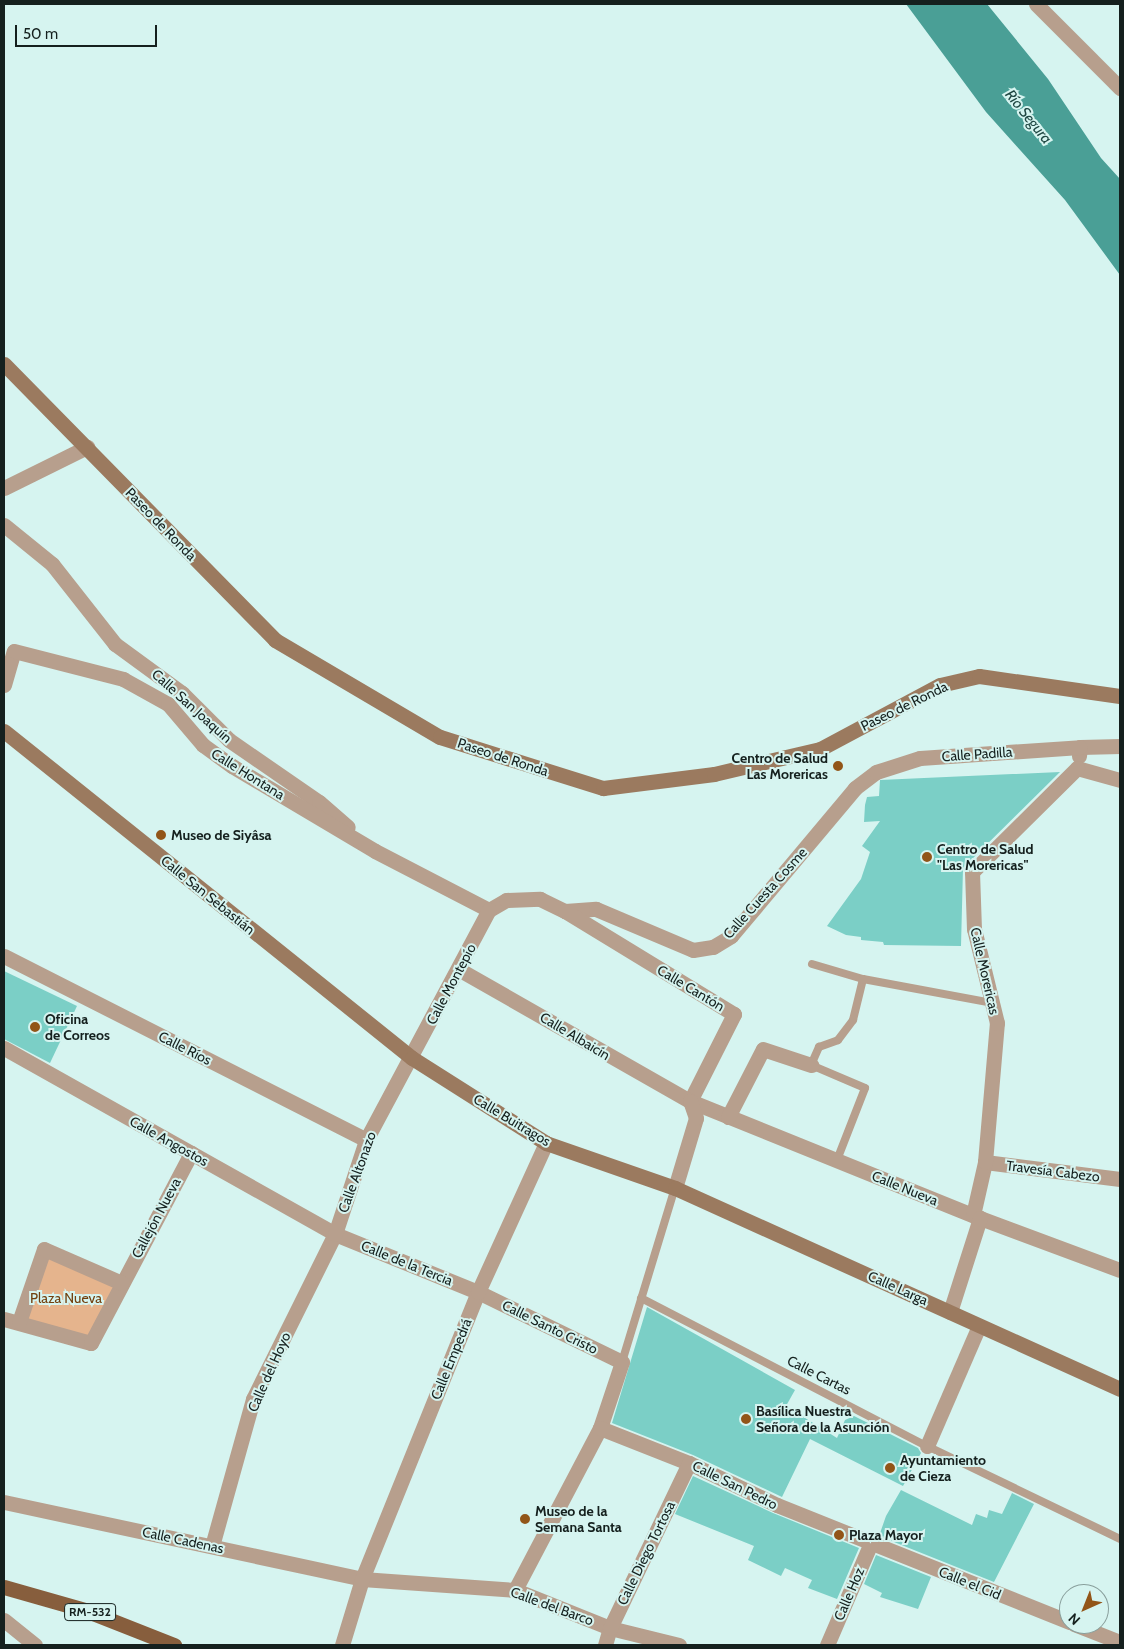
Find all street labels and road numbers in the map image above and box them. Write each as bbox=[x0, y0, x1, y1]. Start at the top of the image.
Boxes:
street label: Paseo de Ronda bbox=[122, 484, 200, 564]
street label: Calle San Joaquín bbox=[149, 666, 235, 746]
street label: Paseo de Ronda bbox=[858, 678, 950, 734]
street label: Paseo de Ronda bbox=[455, 734, 551, 780]
street label: Calle Padilla bbox=[941, 743, 1013, 765]
street label: Calle Hontana bbox=[208, 745, 288, 803]
street label: Calle Cuesta Cosme bbox=[720, 844, 810, 942]
street label: Calle San Sebastián bbox=[158, 852, 258, 938]
street label: Calle Morericas bbox=[967, 926, 1003, 1016]
street label: Calle Montepío bbox=[423, 941, 479, 1027]
street label: Calle Cantón bbox=[654, 961, 728, 1015]
street label: Calle Albaicín bbox=[537, 1009, 613, 1063]
street label: Calle Ríos bbox=[156, 1028, 214, 1068]
street label: Calle Buitragos bbox=[470, 1090, 554, 1150]
street label: Calle Angostos bbox=[127, 1112, 211, 1170]
street label: Calle Altonazo bbox=[335, 1129, 379, 1215]
street label: Travesía Cabezo bbox=[1005, 1157, 1101, 1185]
street label: Calle Nueva bbox=[869, 1167, 941, 1209]
street label: Callejón Nueva bbox=[128, 1175, 184, 1261]
street label: Calle de la Tercia bbox=[359, 1237, 455, 1289]
street label: Calle Larga bbox=[865, 1267, 931, 1309]
street label: Calle Santo Cristo bbox=[499, 1297, 601, 1357]
street label: Calle Empedrá bbox=[427, 1316, 475, 1402]
street label: Calle del Hoyo bbox=[244, 1330, 294, 1414]
street label: Calle Cartas bbox=[784, 1352, 854, 1398]
street label: Calle San Pedro bbox=[690, 1457, 780, 1513]
street label: Calle Diego Tortosa bbox=[614, 1498, 678, 1608]
street label: Calle Cadenas bbox=[141, 1523, 225, 1557]
street label: Calle el Cid bbox=[936, 1563, 1004, 1603]
street label: Calle Hoz bbox=[830, 1565, 868, 1623]
street label: Calle del Barco bbox=[508, 1583, 596, 1629]
road number: RM-532 bbox=[64, 1602, 116, 1621]

